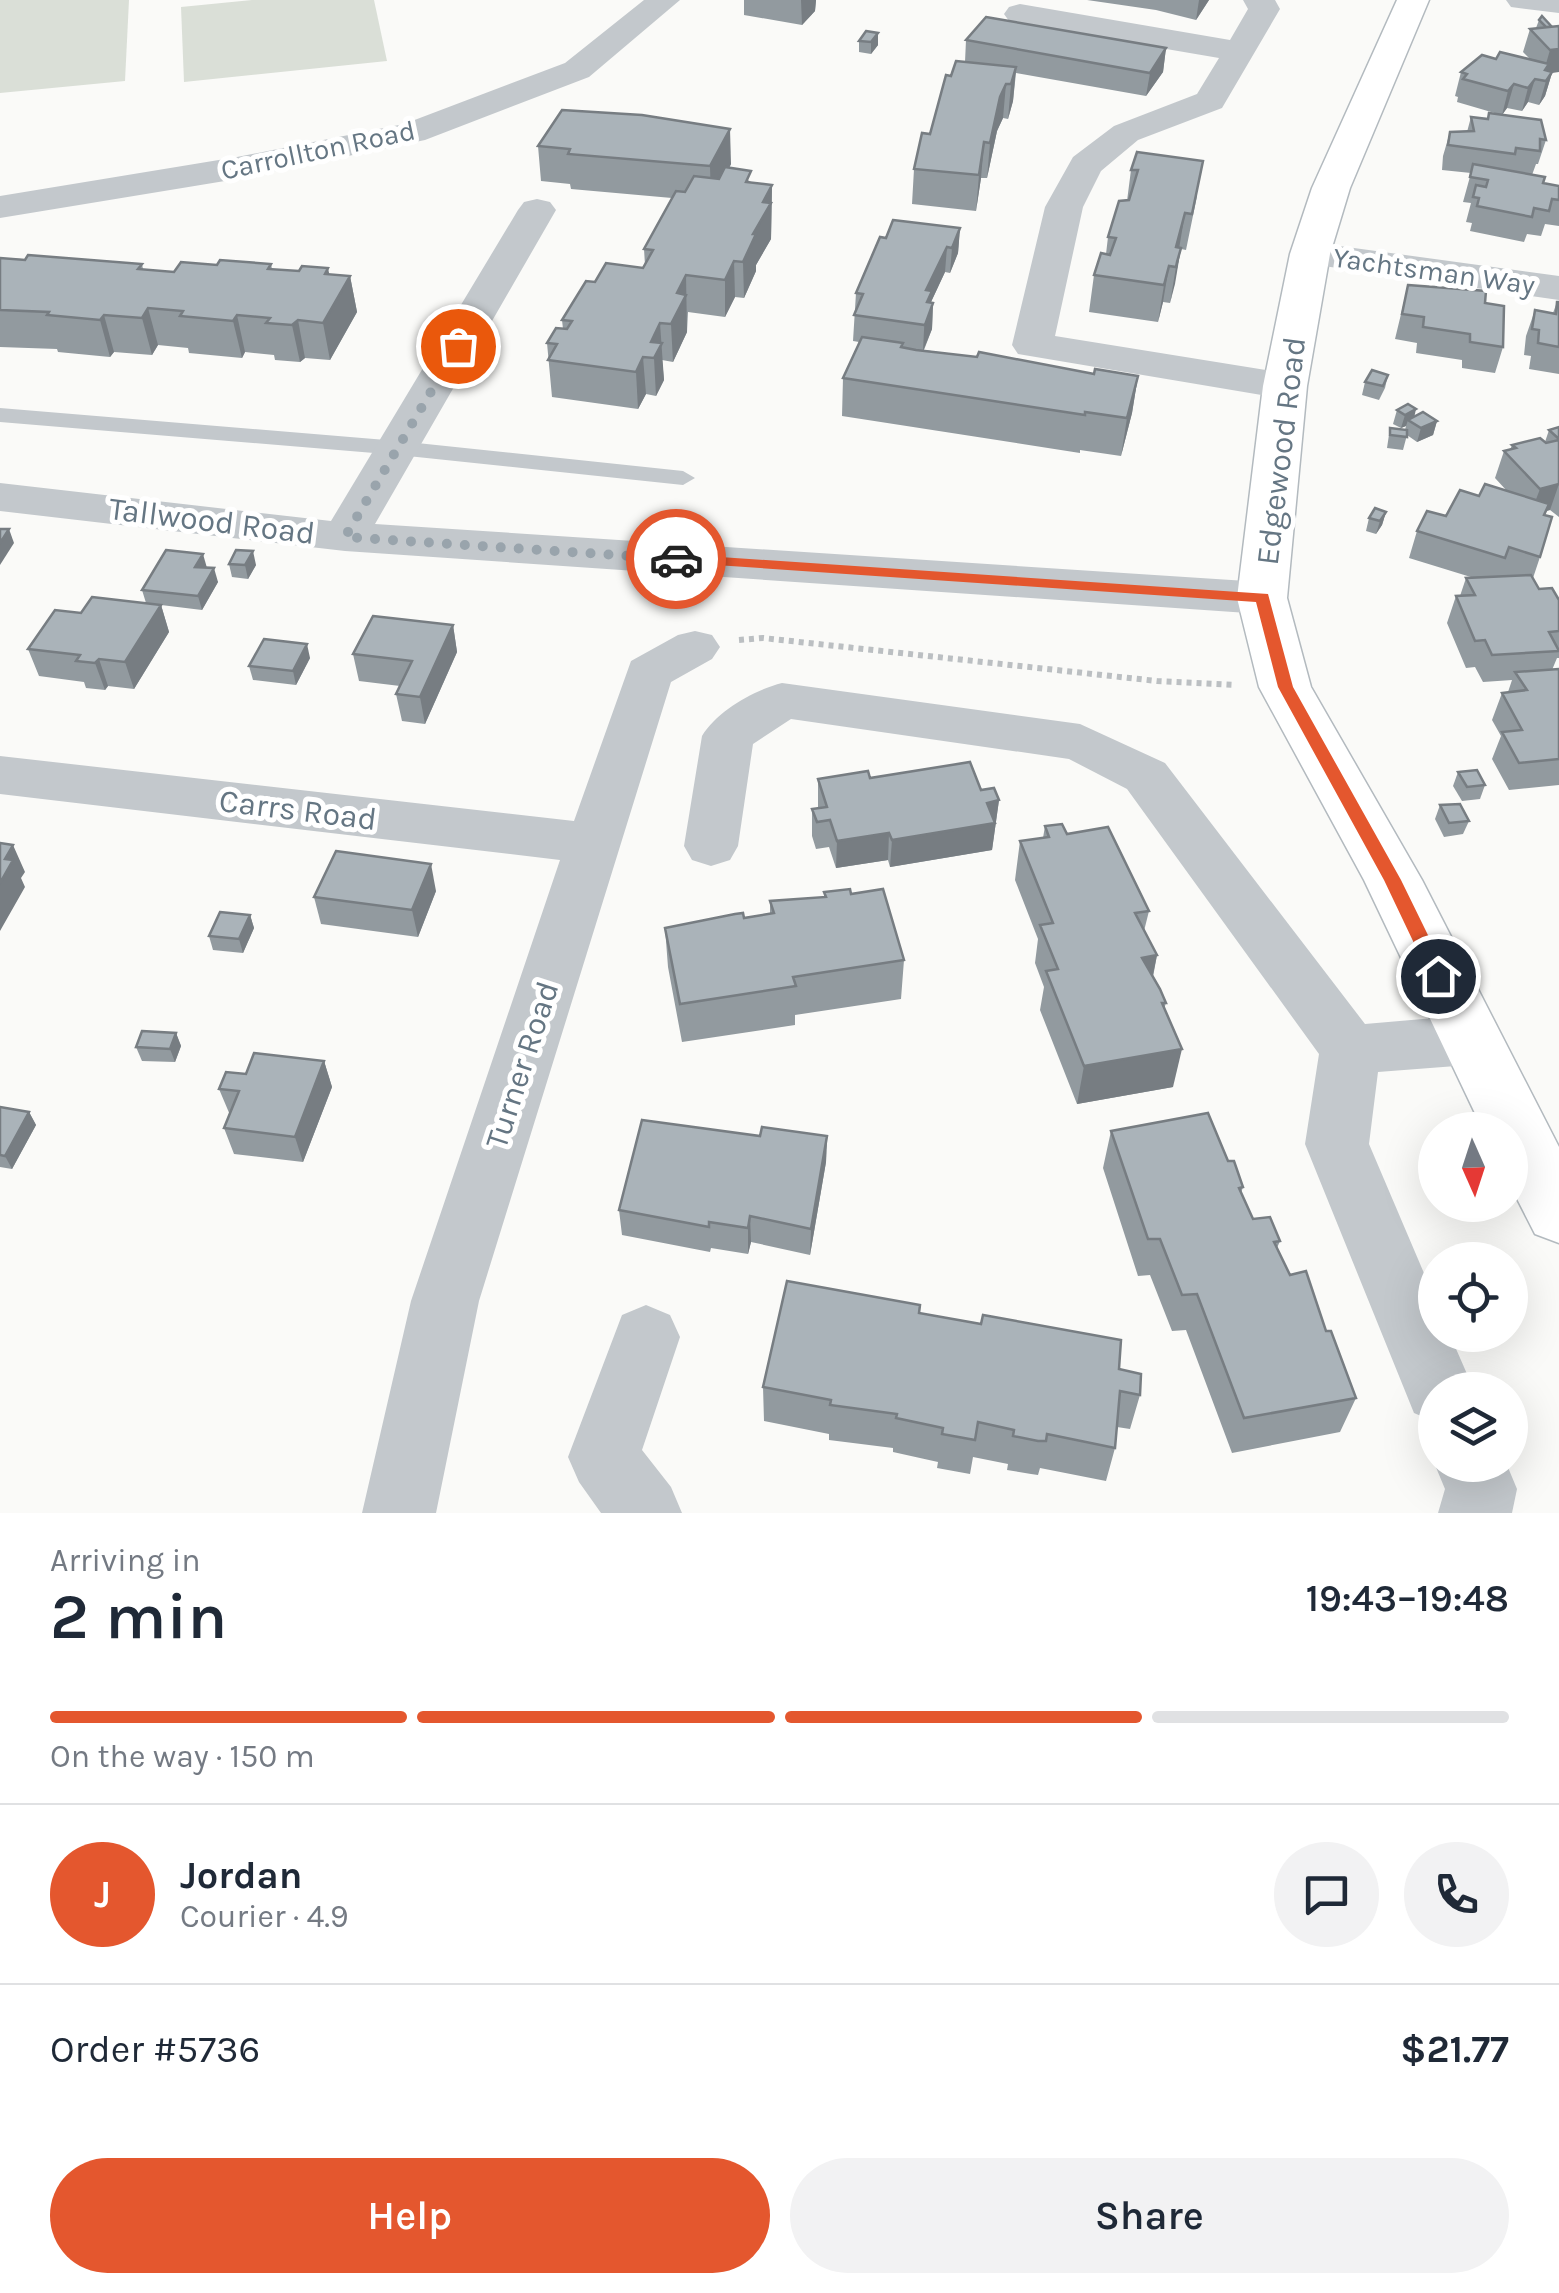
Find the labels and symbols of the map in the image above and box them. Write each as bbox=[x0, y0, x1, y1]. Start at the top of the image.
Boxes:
street label: Carrollton Road bbox=[218, 113, 418, 187]
street label: Yachtsman Way bbox=[1331, 241, 1537, 301]
pin bbox=[416, 304, 501, 389]
street label: Edgewood Road bbox=[1249, 335, 1313, 567]
street label: Tallwood Road bbox=[107, 490, 317, 552]
courier bbox=[626, 509, 726, 609]
street label: Carrs Road bbox=[217, 782, 379, 838]
pin bbox=[1396, 934, 1481, 1019]
street label: Turner Road bbox=[478, 977, 566, 1153]
north arrow bbox=[1418, 1112, 1528, 1222]

